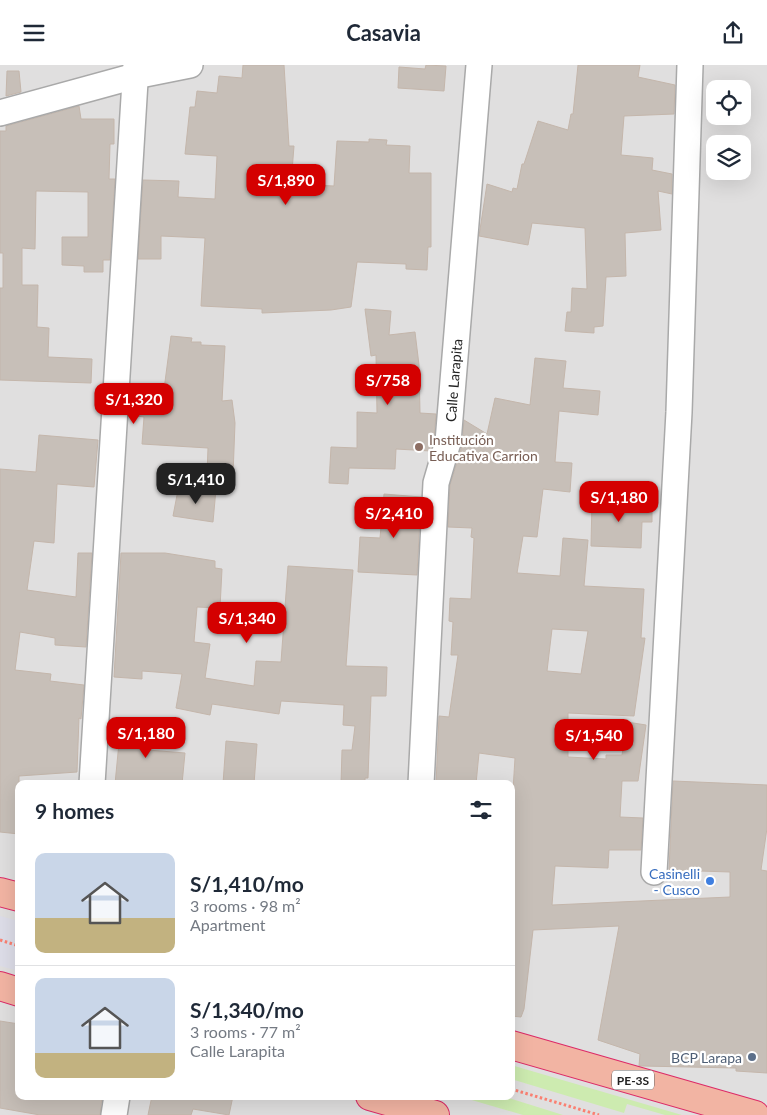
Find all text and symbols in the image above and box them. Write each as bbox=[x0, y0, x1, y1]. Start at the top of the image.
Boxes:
icon: menu bbox=[20, 19, 48, 47]
text: Casavia bbox=[346, 19, 421, 46]
icon: share bbox=[719, 19, 747, 47]
map controls bbox=[706, 80, 751, 180]
button: locate bbox=[706, 80, 751, 125]
button: layers bbox=[706, 135, 751, 180]
pin: S/1,890 bbox=[240, 163, 332, 206]
text: S/1,890 bbox=[257, 170, 315, 189]
street label: Calle Larapita bbox=[441, 338, 465, 423]
pin: S/758 bbox=[353, 363, 423, 406]
text: S/758 bbox=[366, 370, 410, 389]
pin: S/1,320 bbox=[88, 383, 180, 425]
text: S/1,320 bbox=[105, 389, 163, 408]
place label: Institución Educativa Carrion bbox=[429, 431, 538, 464]
marker: Institución Educativa Carrion bbox=[413, 441, 425, 453]
pin: S/1,410 bbox=[150, 463, 242, 505]
text: S/1,410 bbox=[167, 469, 225, 488]
pin: S/1,180 bbox=[573, 481, 665, 523]
text: S/1,180 bbox=[590, 487, 648, 506]
pin: S/2,410 bbox=[348, 497, 440, 539]
text: S/2,410 bbox=[365, 503, 423, 522]
pin: S/1,340 bbox=[201, 601, 293, 644]
text: S/1,340 bbox=[218, 608, 276, 627]
pin: S/1,180 bbox=[100, 717, 192, 759]
pin: S/1,540 bbox=[548, 719, 640, 761]
text: S/1,180 bbox=[117, 723, 175, 742]
text: S/1,540 bbox=[565, 725, 623, 744]
icon: filters bbox=[467, 796, 495, 824]
text: 9 homes bbox=[35, 798, 114, 823]
place label: Casinelli - Cusco bbox=[649, 865, 700, 898]
text: S/1,410/mo bbox=[190, 871, 304, 896]
icon: home bbox=[75, 873, 135, 933]
marker: Casinelli - Cusco bbox=[704, 875, 716, 887]
text: 3 rooms · 98 m² bbox=[190, 896, 301, 915]
text: Apartment bbox=[190, 915, 265, 934]
text: S/1,340/mo bbox=[190, 997, 304, 1022]
icon: home bbox=[75, 998, 135, 1058]
text: 3 rooms · 77 m² bbox=[190, 1022, 301, 1041]
text: Calle Larapita bbox=[190, 1041, 285, 1060]
place label: BCP Larapa bbox=[671, 1049, 742, 1066]
marker: BCP Larapa bbox=[746, 1051, 758, 1063]
road number: PE-3S bbox=[612, 1071, 654, 1089]

